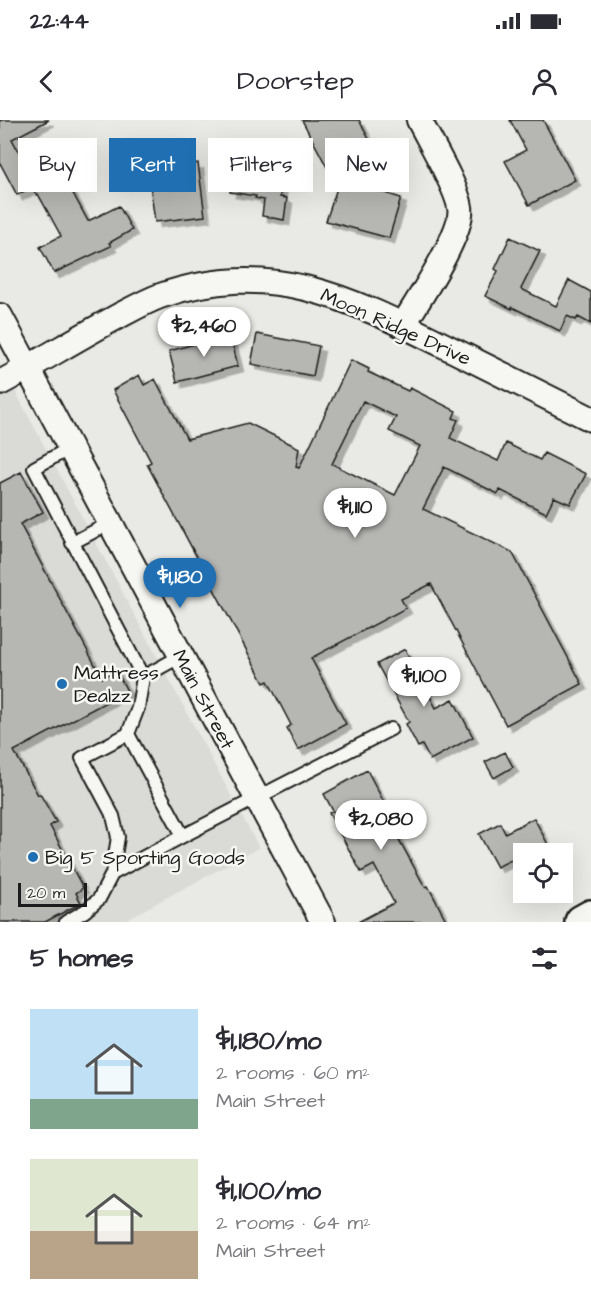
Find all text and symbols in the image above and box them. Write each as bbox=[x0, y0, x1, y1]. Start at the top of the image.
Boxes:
text: 22:44 bbox=[30, 6, 89, 37]
text: Doorstep bbox=[237, 62, 354, 100]
icon: back bbox=[30, 65, 63, 98]
icon: person bbox=[528, 65, 561, 98]
chip: Buy bbox=[18, 138, 97, 192]
chip: Rent bbox=[109, 138, 196, 192]
chip: Filters bbox=[208, 138, 313, 192]
chip: New bbox=[325, 138, 409, 192]
street label: Moon Ridge Drive bbox=[316, 281, 475, 374]
pin: $2,460 bbox=[155, 307, 253, 358]
text: $2,460 bbox=[172, 312, 236, 340]
pin: $1,110 bbox=[306, 488, 404, 539]
text: $1,110 bbox=[338, 493, 372, 521]
pin: $1,180 bbox=[131, 558, 229, 609]
text: $1,180 bbox=[157, 563, 203, 591]
street label: Main Street bbox=[165, 645, 241, 754]
pin: $1,100 bbox=[375, 657, 473, 708]
place label: Mattress Dealzz bbox=[74, 659, 159, 710]
text: $1,100 bbox=[401, 662, 447, 690]
marker: Mattress Dealzz bbox=[55, 677, 69, 691]
pin: $2,080 bbox=[332, 800, 430, 851]
text: $2,080 bbox=[349, 805, 413, 833]
map controls bbox=[513, 843, 573, 903]
button: locate bbox=[513, 843, 573, 903]
place label: Big 5 Sporting Goods bbox=[45, 844, 245, 873]
marker: Big 5 Sporting Goods bbox=[26, 850, 40, 864]
scale bar bbox=[18, 880, 87, 908]
text: 20 m bbox=[27, 882, 65, 904]
text: 5 homes bbox=[30, 940, 134, 976]
icon: filters bbox=[528, 942, 561, 975]
text: $1,180/mo bbox=[216, 1023, 322, 1059]
icon: home bbox=[78, 1033, 150, 1105]
text: 2 rooms · 60 m² bbox=[216, 1059, 370, 1087]
text: Main Street bbox=[216, 1087, 325, 1115]
text: $1,100/mo bbox=[216, 1173, 321, 1209]
icon: home bbox=[78, 1183, 150, 1255]
text: 2 rooms · 64 m² bbox=[216, 1209, 371, 1237]
text: Main Street bbox=[216, 1237, 325, 1265]

